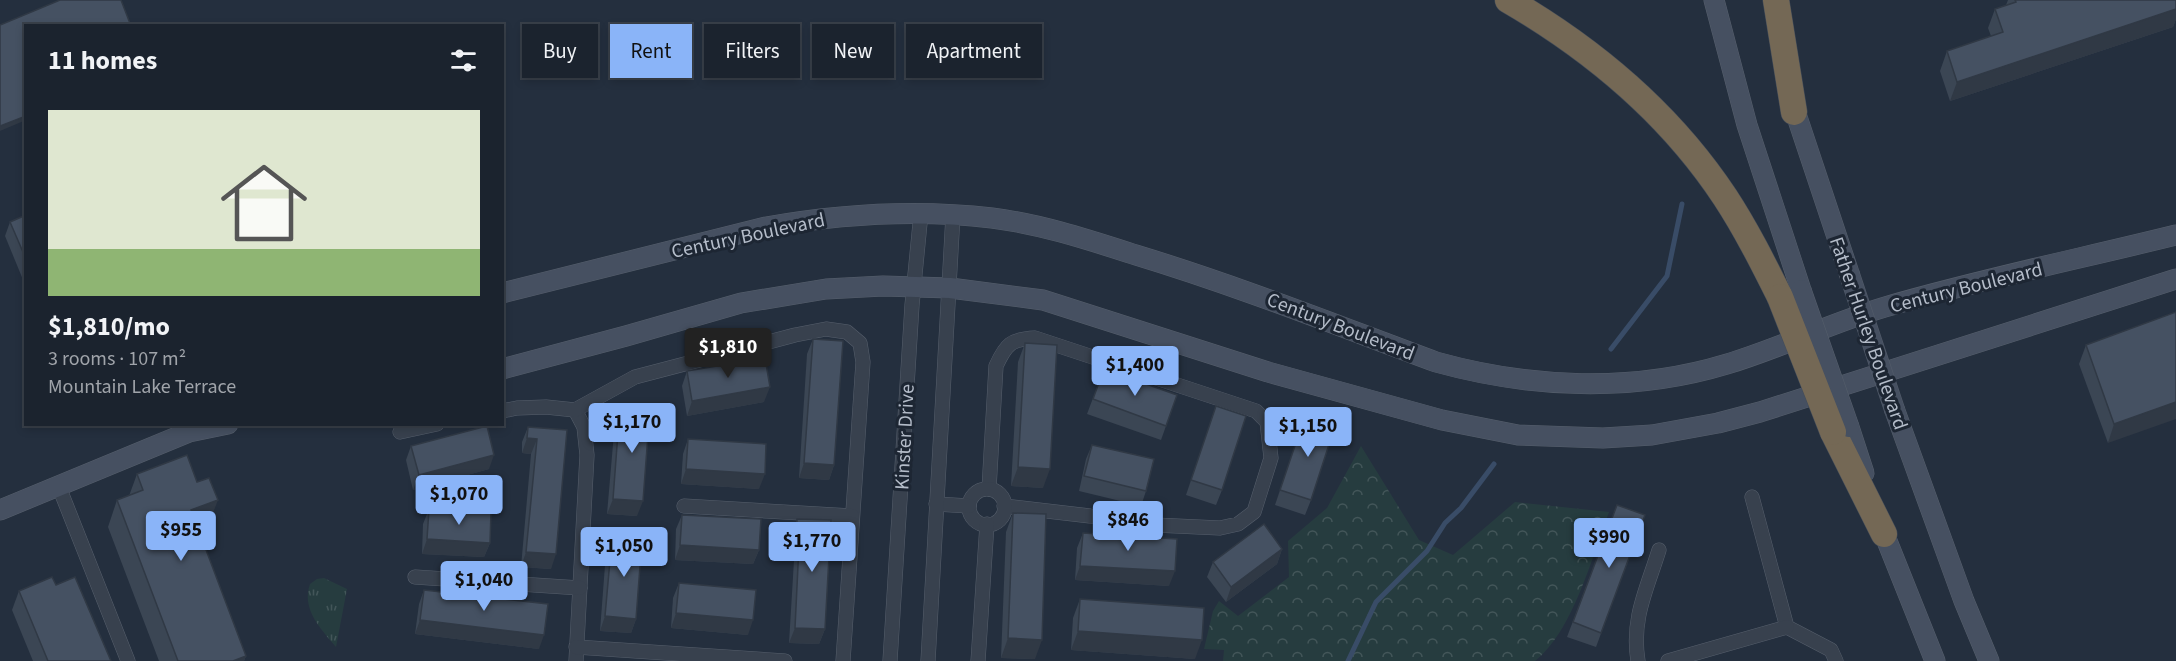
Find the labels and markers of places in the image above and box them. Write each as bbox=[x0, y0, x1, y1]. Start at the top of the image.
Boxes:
pin: $1,810 bbox=[679, 328, 777, 379]
pin: $1,400 bbox=[1086, 346, 1184, 397]
pin: $1,170 bbox=[583, 403, 681, 454]
pin: $1,150 bbox=[1259, 407, 1357, 458]
pin: $1,070 bbox=[410, 475, 508, 526]
pin: $846 bbox=[1092, 501, 1164, 552]
pin: $955 bbox=[145, 511, 217, 562]
pin: $990 bbox=[1573, 518, 1645, 569]
pin: $1,770 bbox=[763, 522, 861, 573]
pin: $1,050 bbox=[575, 527, 673, 578]
pin: $1,040 bbox=[435, 561, 533, 612]

